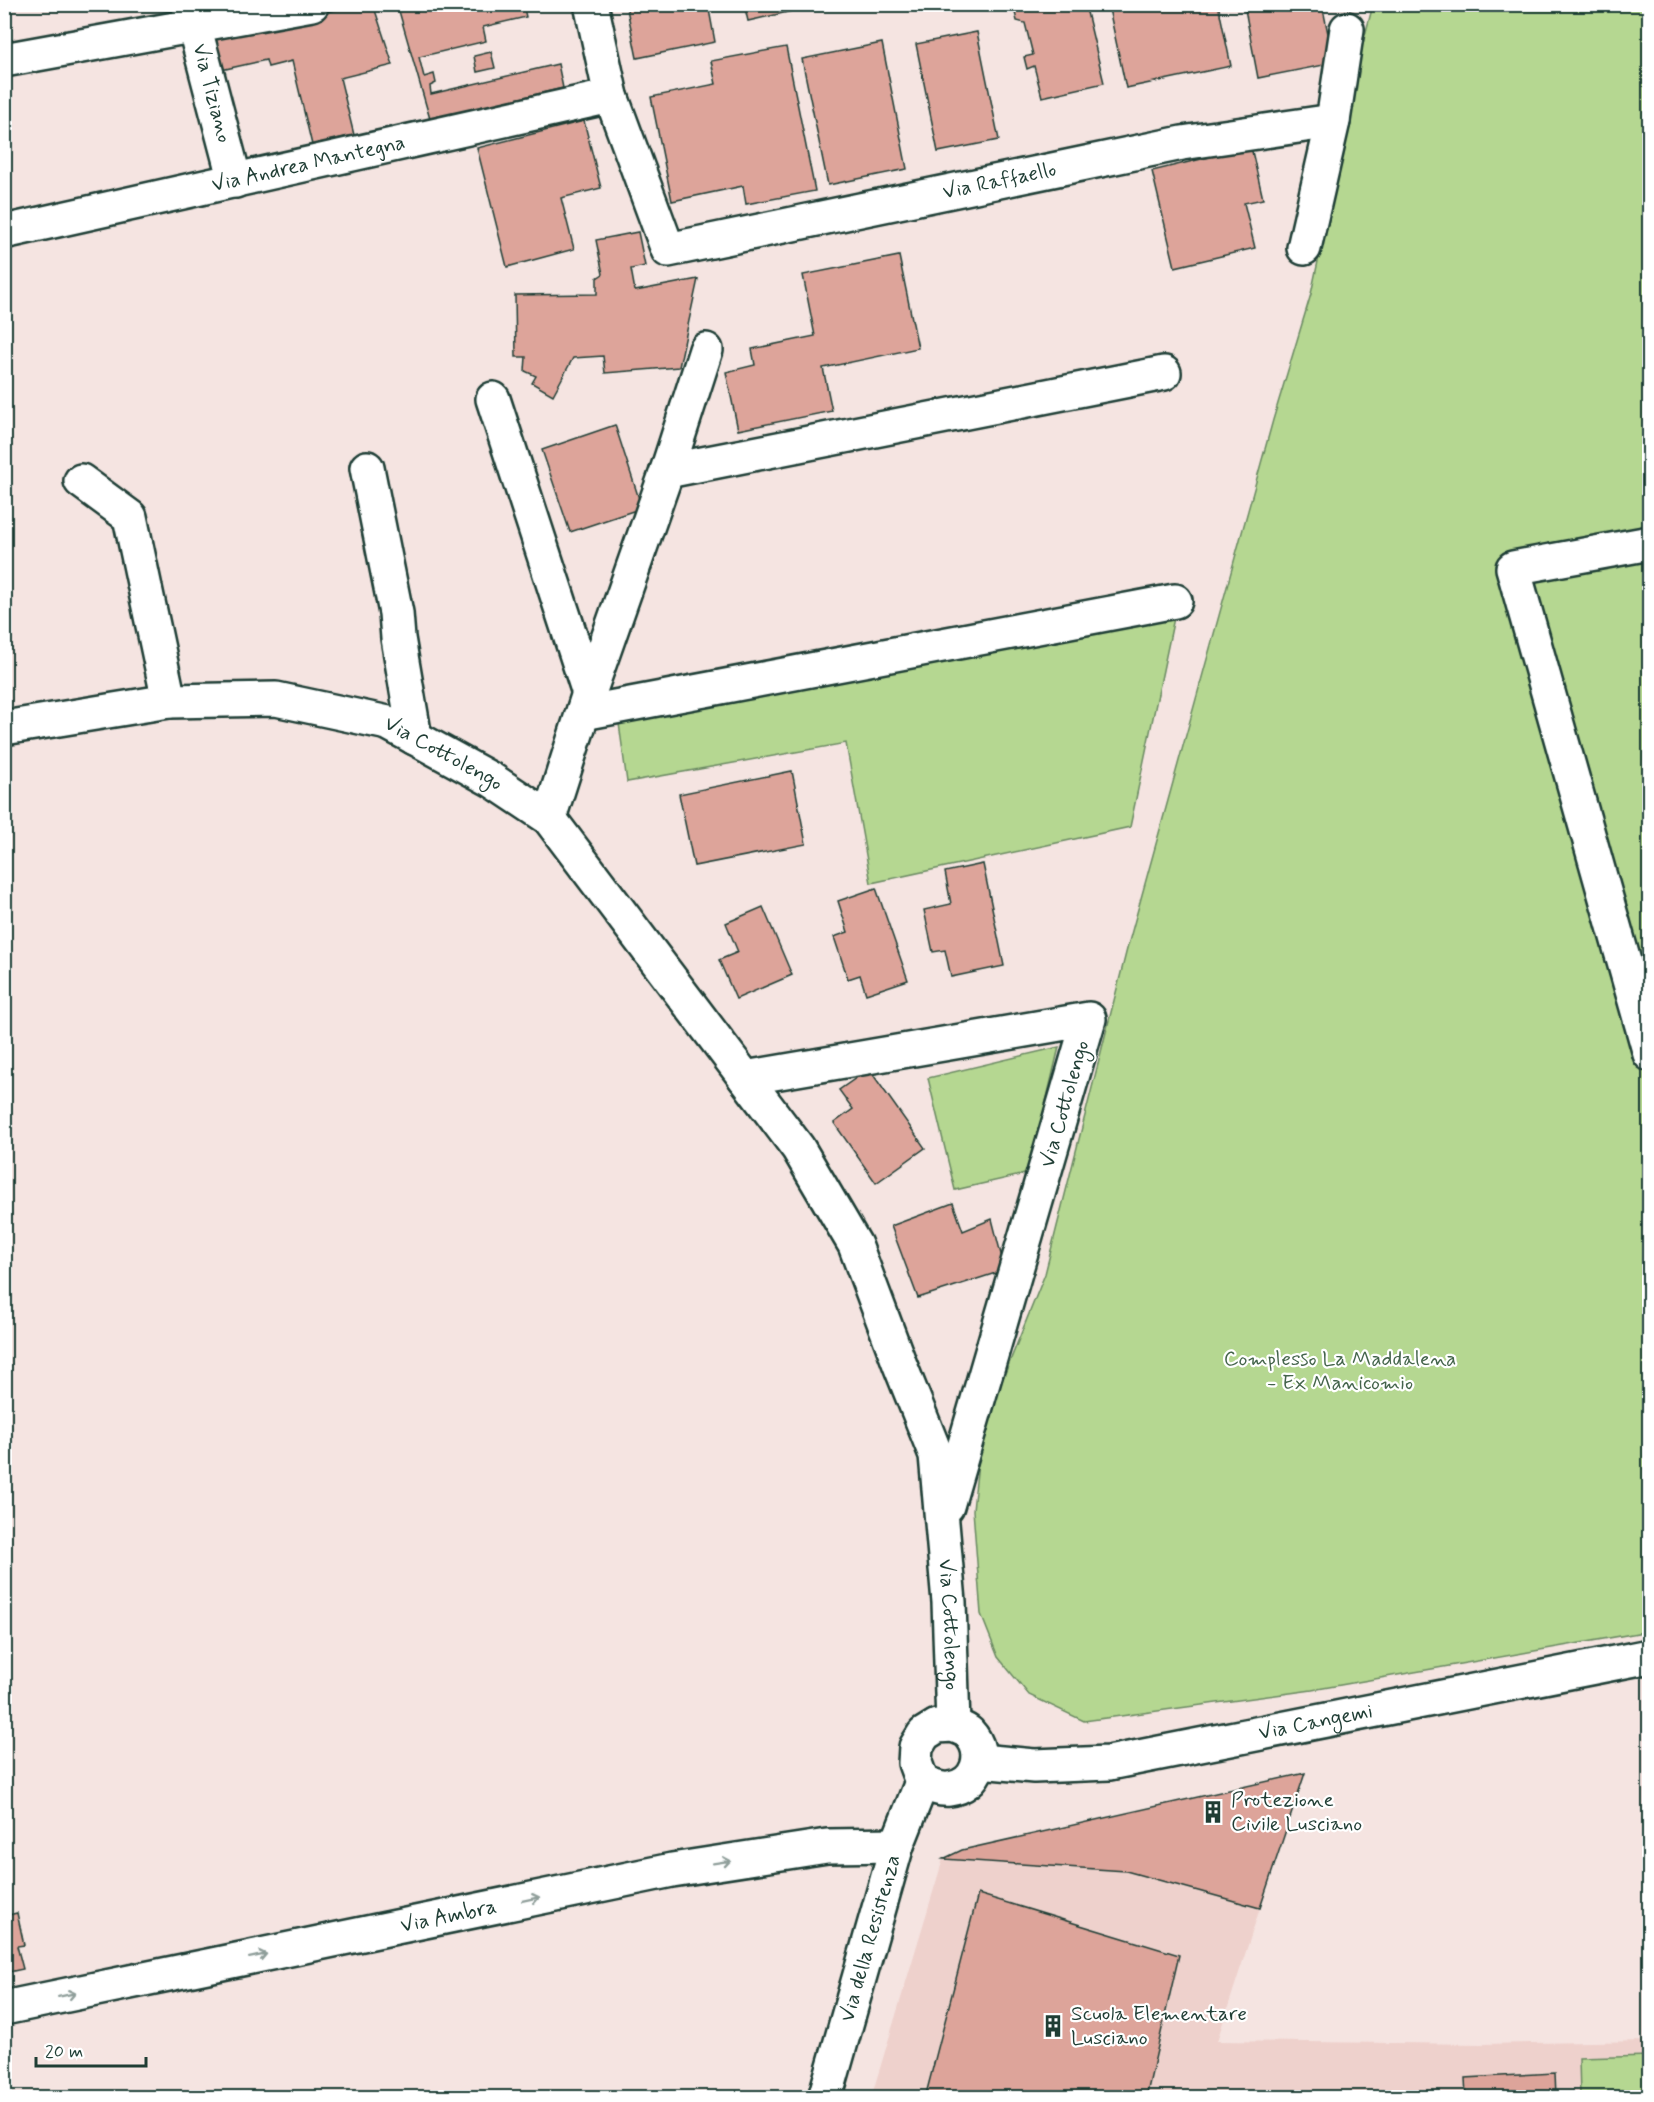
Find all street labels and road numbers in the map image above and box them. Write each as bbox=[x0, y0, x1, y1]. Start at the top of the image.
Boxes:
street label: Via Tiziano bbox=[185, 40, 238, 146]
street label: Via Andrea Mantegna bbox=[209, 129, 408, 199]
street label: Via Raffaello bbox=[940, 156, 1059, 206]
street label: Via Cottolengo bbox=[379, 710, 508, 797]
street label: Via Cottolengo bbox=[1033, 1037, 1098, 1171]
street label: Via Cottolengo bbox=[931, 1558, 966, 1691]
street label: Via Cangemi bbox=[1256, 1697, 1375, 1747]
street label: Via della Resistenza bbox=[833, 1851, 908, 2025]
street label: Via Ambra bbox=[398, 1893, 499, 1940]

